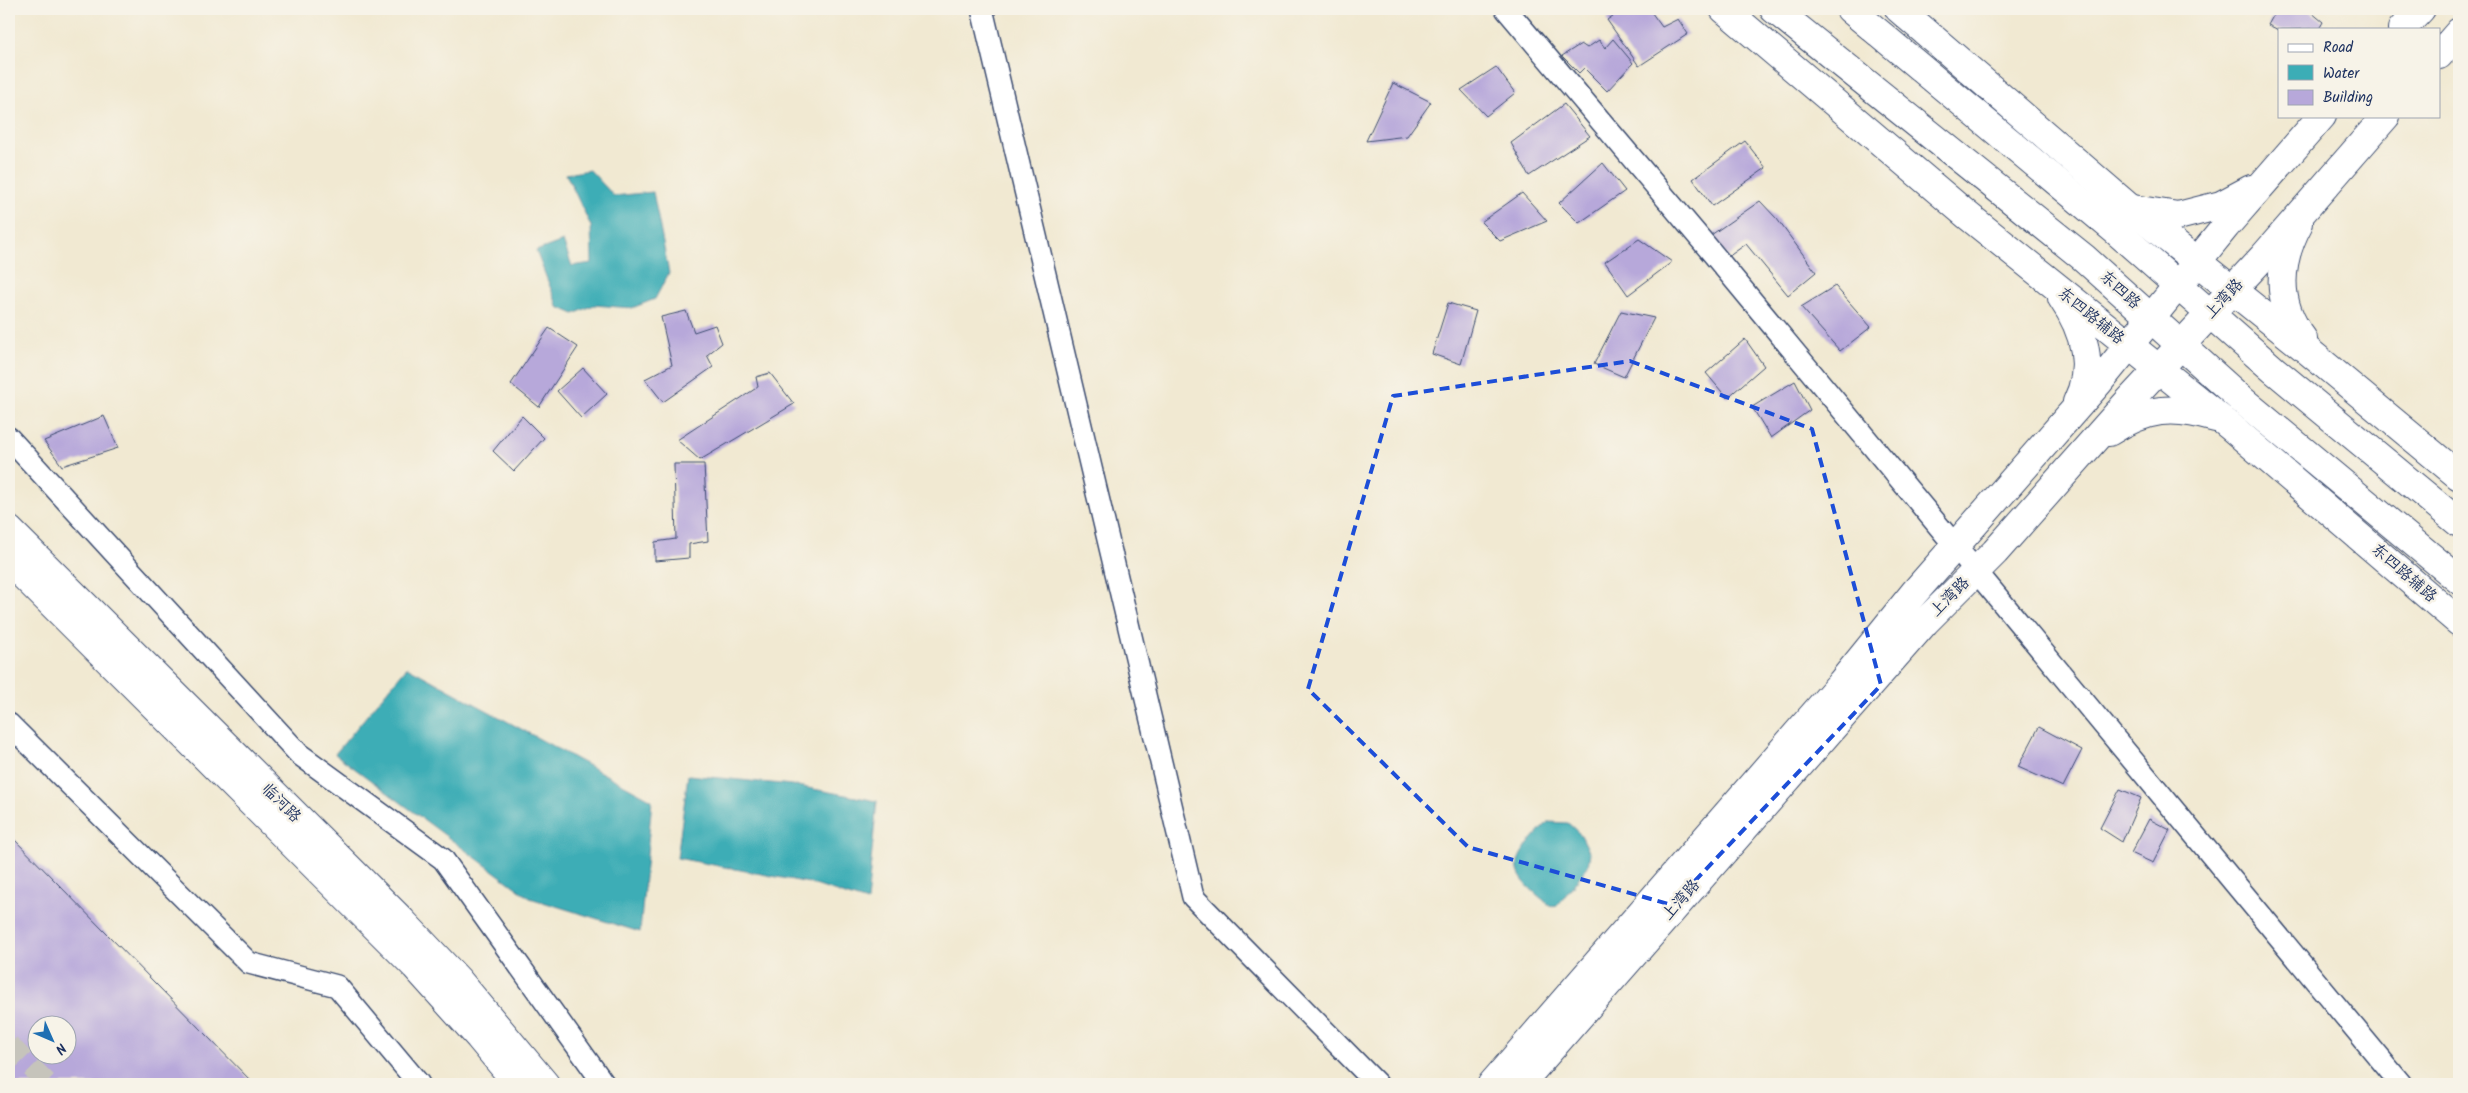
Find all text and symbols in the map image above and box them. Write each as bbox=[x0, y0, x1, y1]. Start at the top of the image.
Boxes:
legend bbox=[2278, 28, 2440, 118]
text: Road bbox=[2323, 36, 2354, 60]
text: Water bbox=[2323, 62, 2360, 86]
text: Building bbox=[2323, 86, 2373, 110]
street label: 东四路 bbox=[2094, 265, 2146, 315]
street label: 上湾路 bbox=[2198, 273, 2250, 325]
street label: 东四路辅路 bbox=[2052, 281, 2130, 351]
street label: 东四路辅路 bbox=[2366, 537, 2442, 609]
street label: 上湾路 bbox=[1924, 571, 1976, 623]
street label: 临河路 bbox=[255, 777, 307, 829]
street label: 上湾路 bbox=[1656, 874, 1706, 926]
north arrow bbox=[28, 1016, 78, 1066]
text: N bbox=[49, 1038, 71, 1060]

